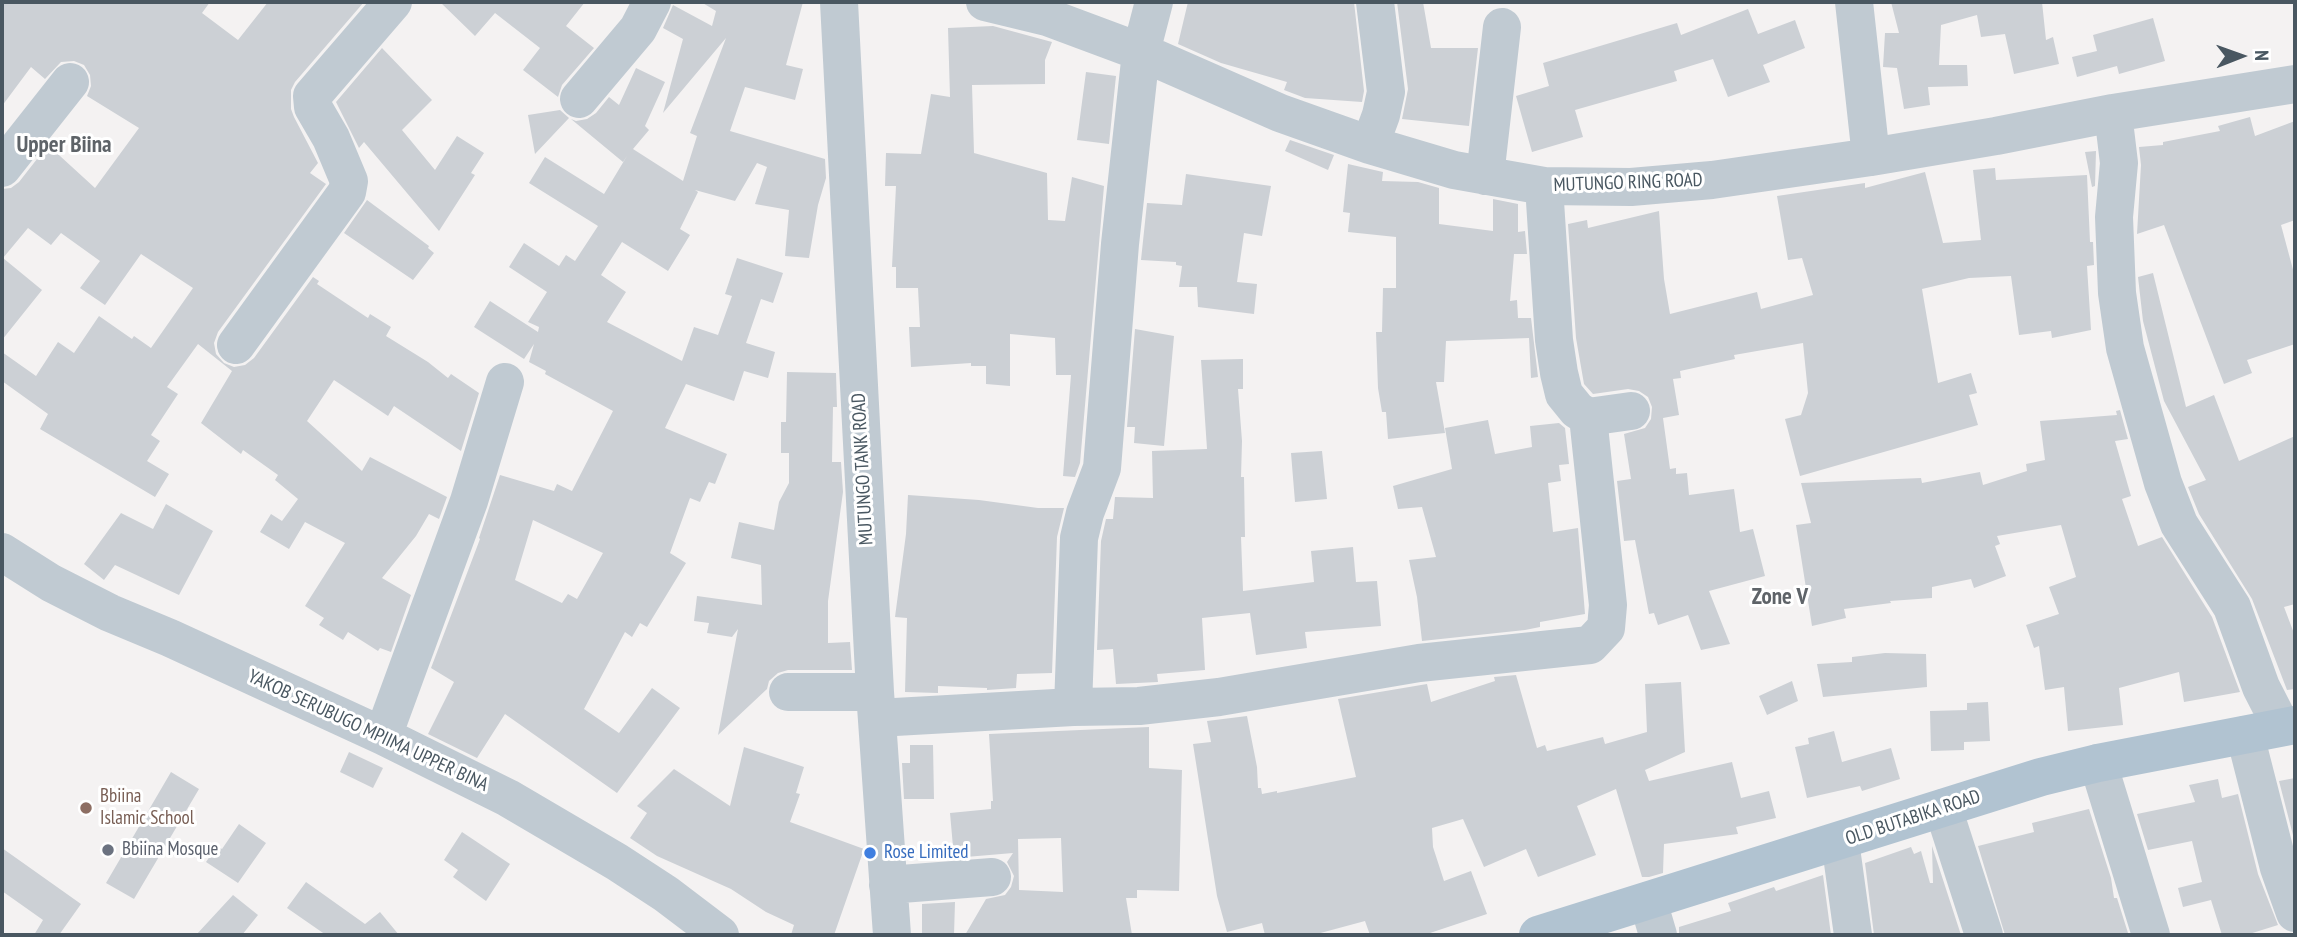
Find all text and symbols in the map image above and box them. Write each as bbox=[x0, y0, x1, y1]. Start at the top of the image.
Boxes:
north arrow bbox=[2206, 21, 2276, 91]
text: N bbox=[2250, 50, 2274, 61]
district label: Upper Biina bbox=[16, 131, 112, 159]
street label: MUTUNGO RING ROAD bbox=[1553, 169, 1703, 197]
street label: MUTUNGO TANK ROAD bbox=[848, 392, 878, 546]
district label: Zone V bbox=[1752, 583, 1808, 611]
street label: YAKOB SERUBUGO MPIIMA UPPER BINA bbox=[244, 665, 492, 797]
street label: OLD BUTABIKA ROAD bbox=[1843, 785, 1983, 851]
place label: Bbiina Islamic School bbox=[100, 786, 194, 830]
marker: Bbiina Islamic School bbox=[78, 800, 94, 816]
place label: Bbiina Mosque bbox=[122, 839, 218, 861]
marker: Bbiina Mosque bbox=[100, 842, 116, 858]
place label: Rose Limited bbox=[884, 842, 969, 864]
marker: Rose Limited bbox=[862, 845, 878, 861]

